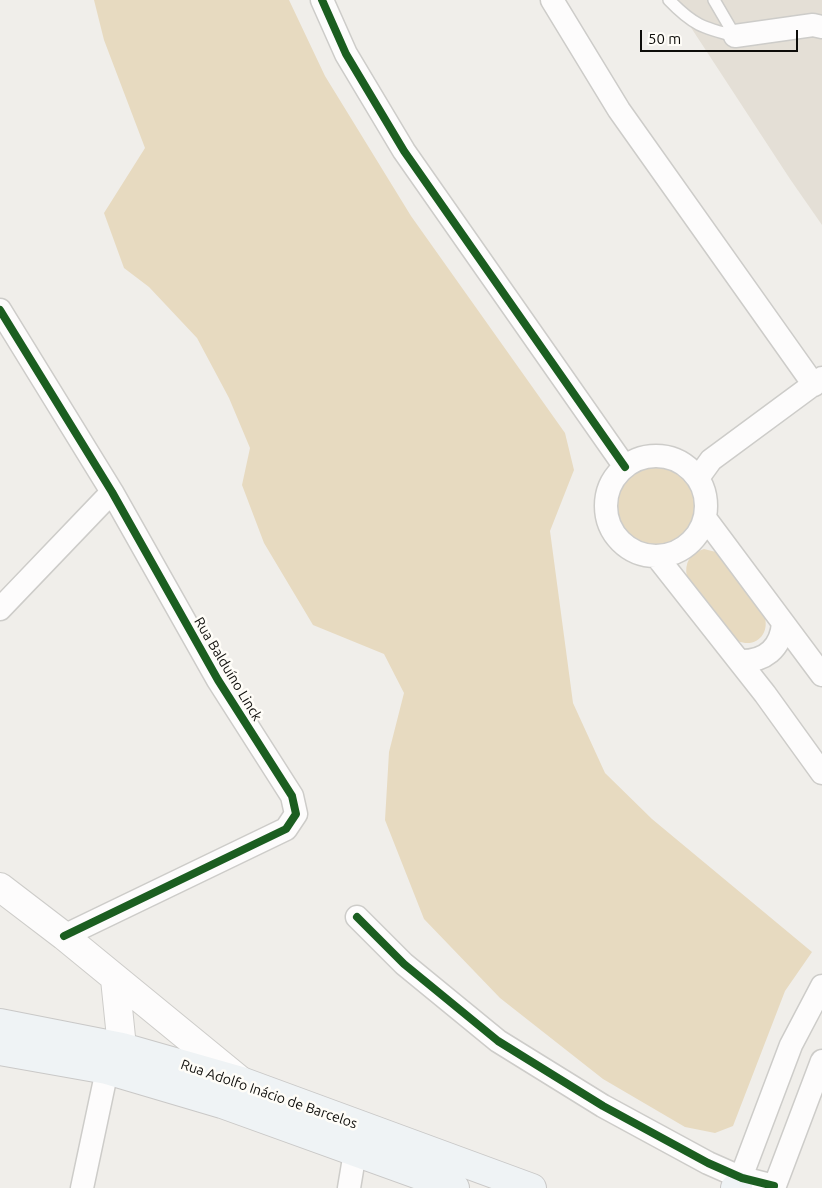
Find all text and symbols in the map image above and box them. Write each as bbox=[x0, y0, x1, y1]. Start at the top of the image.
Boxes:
scale bar bbox=[642, 20, 800, 52]
text: 50 m bbox=[648, 30, 681, 47]
street label: Rua Balduíno Linck bbox=[190, 614, 266, 724]
street label: Rua Adolfo Inácio de Barcelos bbox=[178, 1056, 360, 1132]

